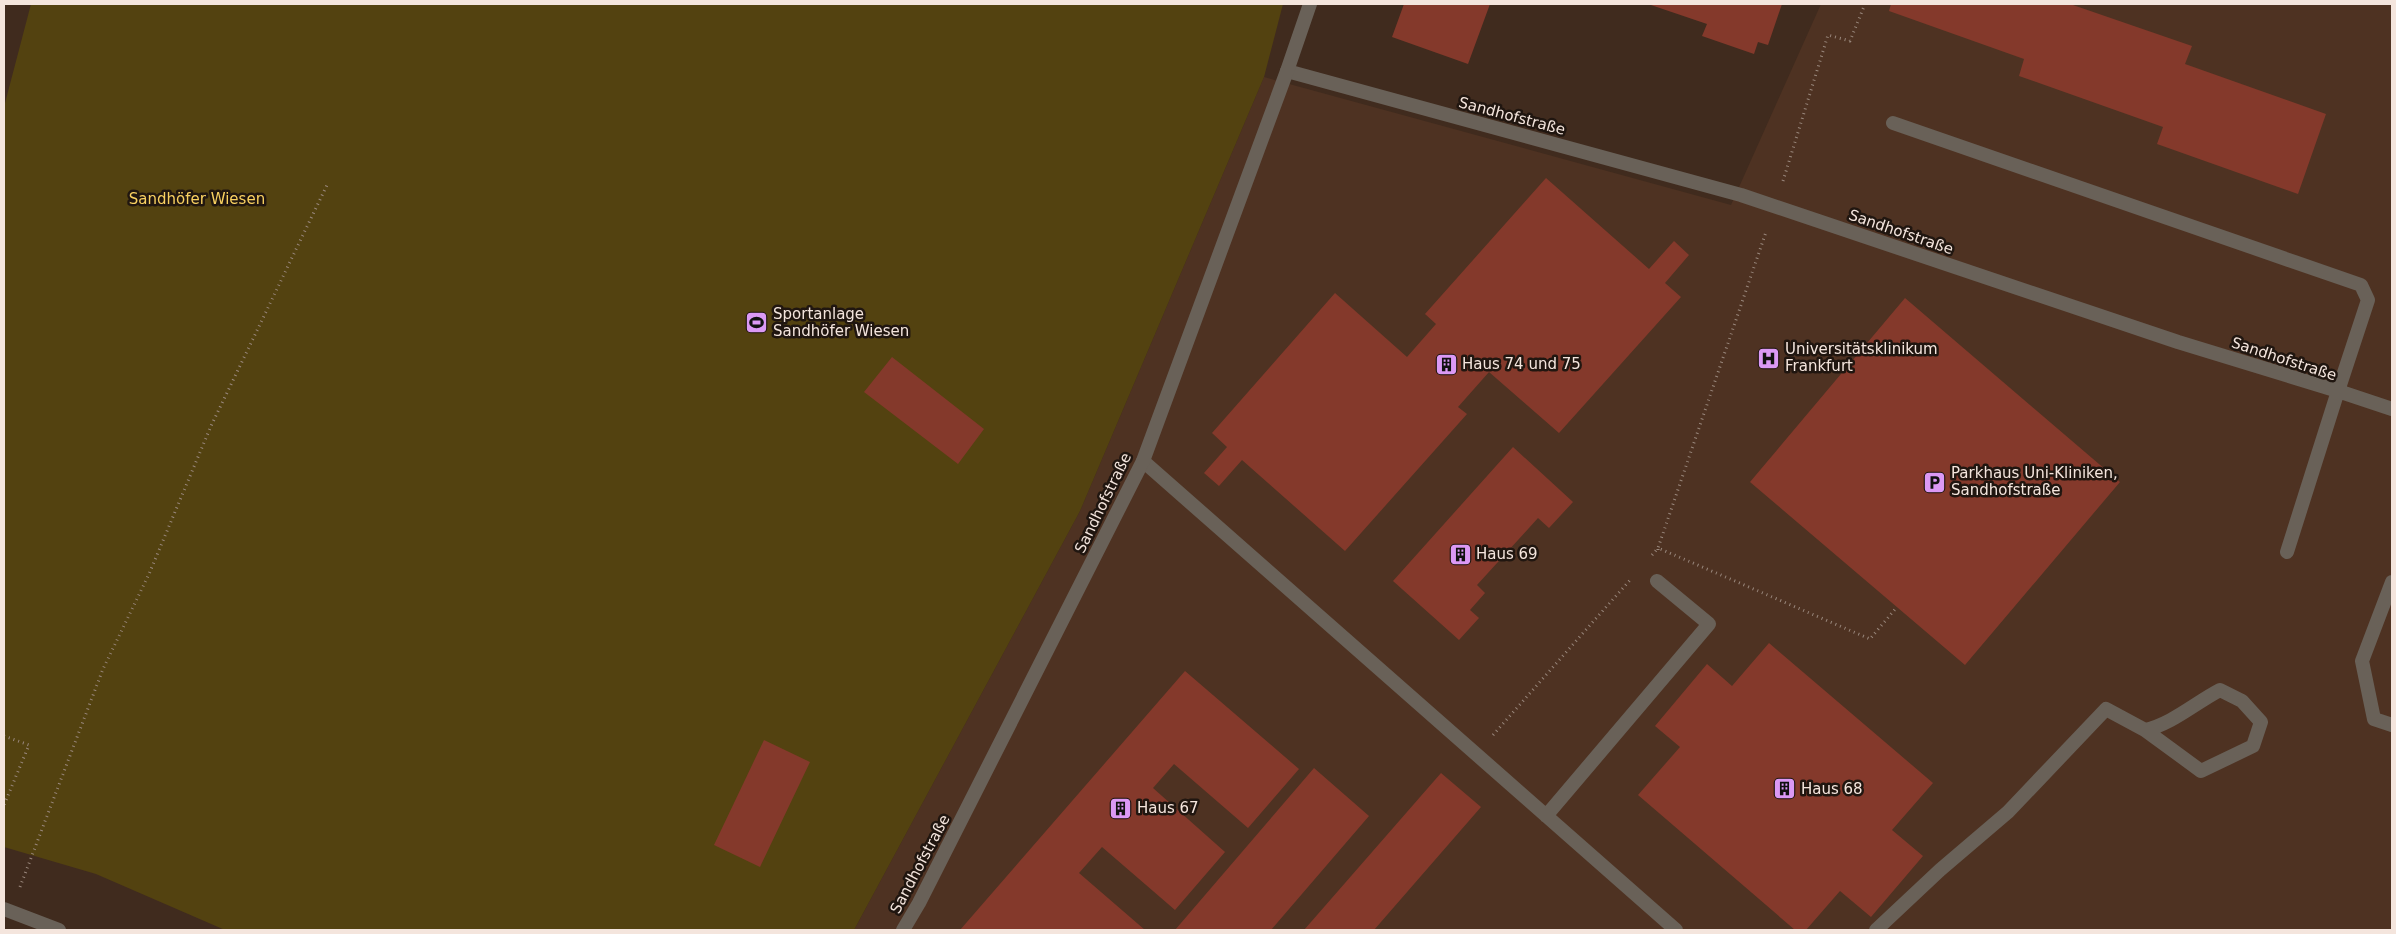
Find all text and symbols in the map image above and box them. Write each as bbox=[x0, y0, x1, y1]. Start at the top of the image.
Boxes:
street label: Sandhofstraße bbox=[1457, 93, 1567, 139]
park label: Sandhöfer Wiesen bbox=[129, 190, 265, 208]
street label: Sandhofstraße bbox=[1846, 206, 1956, 258]
place label: Sportanlage Sandhöfer Wiesen bbox=[773, 305, 909, 340]
sports icon: Sportanlage Sandhöfer Wiesen bbox=[745, 311, 769, 335]
street label: Sandhofstraße bbox=[2229, 334, 2339, 384]
place label: Universitätsklinikum Frankfurt bbox=[1785, 340, 1938, 375]
hospital icon: Universitätsklinikum Frankfurt bbox=[1757, 346, 1781, 370]
building icon: Haus 74 und 75 bbox=[1434, 352, 1458, 376]
place label: Haus 74 und 75 bbox=[1462, 355, 1581, 373]
street label: Sandhofstraße bbox=[1071, 450, 1135, 556]
place label: Parkhaus Uni-Kliniken, Sandhofstraße bbox=[1951, 464, 2118, 499]
parking icon: Parkhaus Uni-Kliniken, Sandhofstraße bbox=[1923, 470, 1947, 494]
building icon: Haus 69 bbox=[1448, 542, 1472, 566]
place label: Haus 69 bbox=[1476, 545, 1538, 563]
building icon: Haus 68 bbox=[1773, 777, 1797, 801]
place label: Haus 68 bbox=[1801, 780, 1863, 798]
building icon: Haus 67 bbox=[1109, 796, 1133, 820]
place label: Haus 67 bbox=[1137, 799, 1199, 817]
street label: Sandhofstraße bbox=[886, 811, 954, 917]

